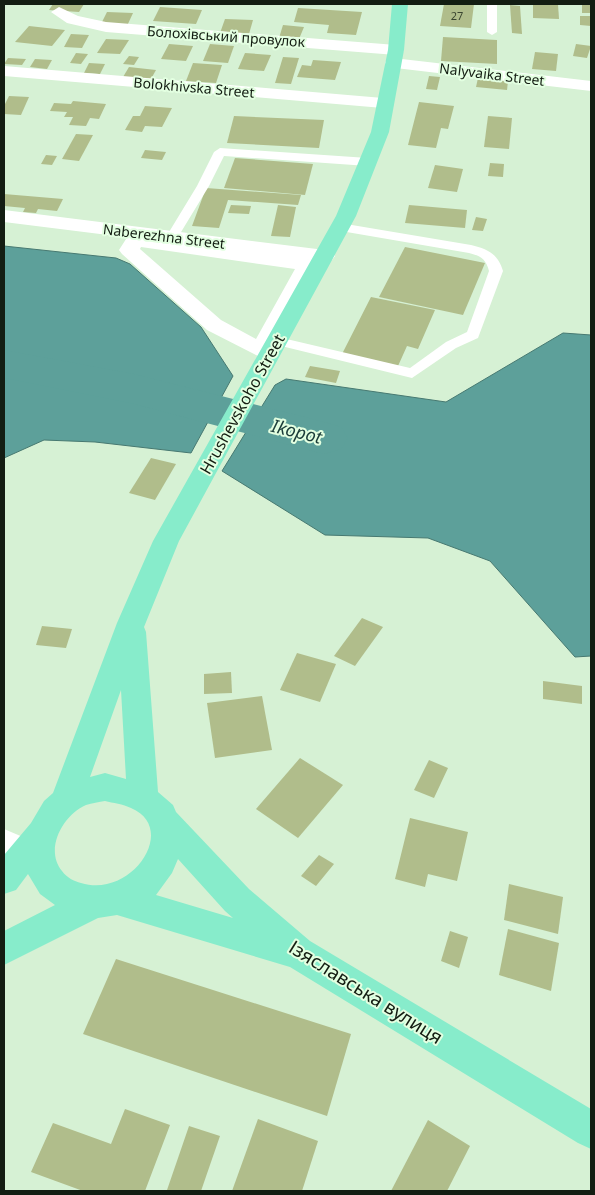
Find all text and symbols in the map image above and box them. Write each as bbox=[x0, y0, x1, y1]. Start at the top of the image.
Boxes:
house number: 27 bbox=[451, 8, 463, 23]
street label: Болохівський провулок bbox=[146, 21, 306, 51]
street label: Nalyvaika Street bbox=[438, 58, 546, 90]
street label: Bolokhivska Street bbox=[133, 72, 255, 102]
street label: Naberezhna Street bbox=[102, 219, 226, 253]
street label: Hrushevskoho Street bbox=[194, 330, 290, 478]
water label: Ikopot bbox=[268, 413, 326, 449]
street label: Ізяславська вулиця bbox=[284, 934, 448, 1050]

